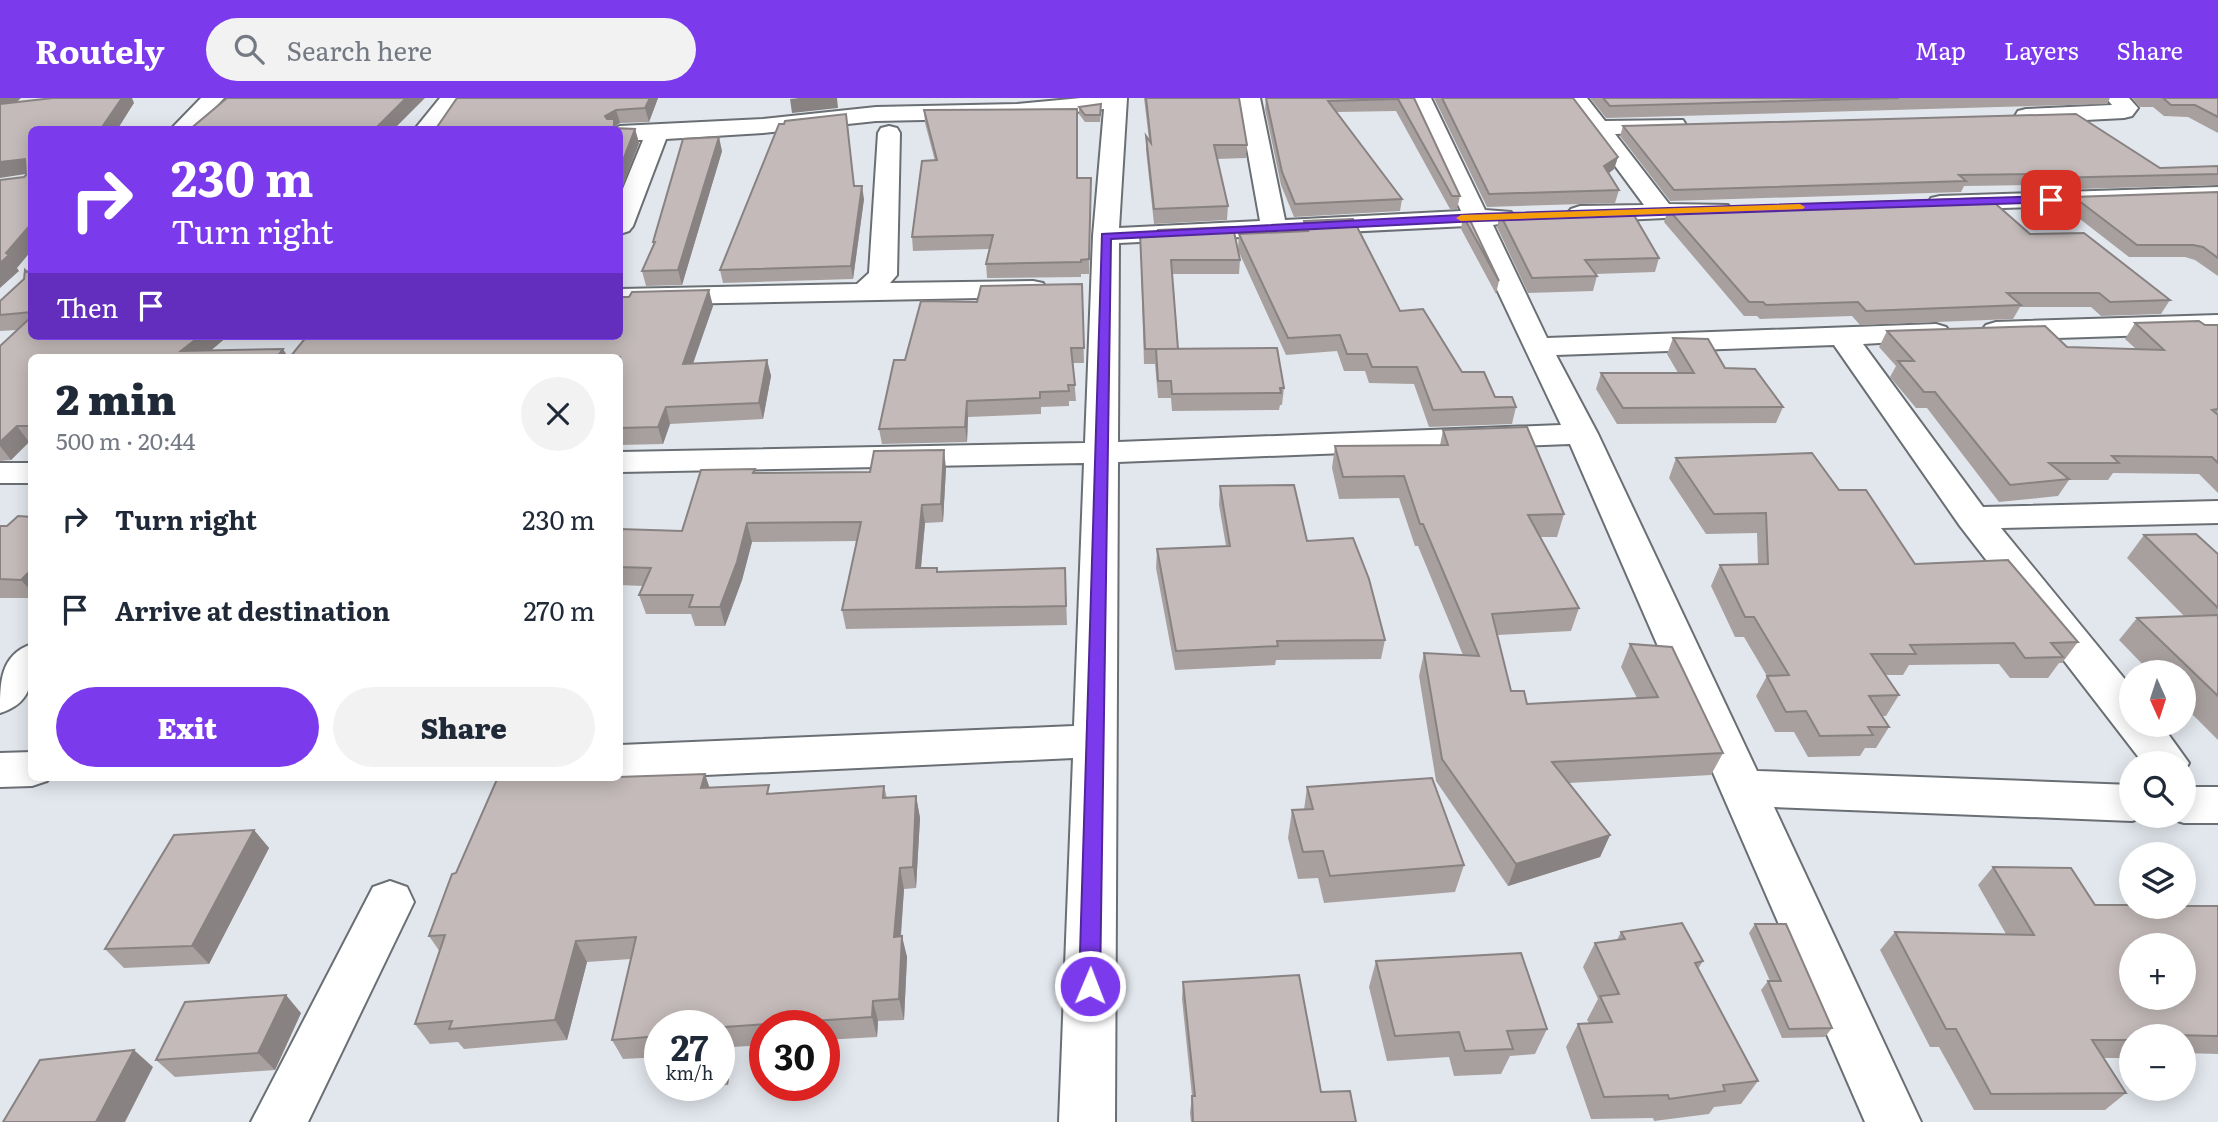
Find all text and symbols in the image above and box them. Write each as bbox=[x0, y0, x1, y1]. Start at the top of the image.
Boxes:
search box bbox=[206, 18, 696, 81]
text: Routely bbox=[35, 25, 164, 74]
icon: search bbox=[230, 30, 268, 68]
text: Search here bbox=[286, 30, 432, 69]
text: Map bbox=[1915, 32, 1966, 67]
text: Layers bbox=[2004, 32, 2078, 67]
text: Share bbox=[2116, 32, 2183, 67]
text: 230 m bbox=[171, 139, 314, 212]
icon: right bbox=[56, 154, 147, 245]
pin bbox=[2021, 170, 2081, 230]
icon: arrive bbox=[2032, 181, 2070, 219]
text: Turn right bbox=[171, 206, 333, 254]
text: Then bbox=[56, 287, 118, 326]
icon: arrive bbox=[132, 287, 170, 325]
text: 2 min bbox=[56, 366, 176, 428]
button: close bbox=[521, 377, 595, 451]
text: 500 m · 20:44 bbox=[56, 423, 196, 457]
text: Turn right bbox=[115, 499, 257, 538]
text: 230 m bbox=[522, 499, 595, 538]
icon: right bbox=[56, 500, 94, 538]
text: Arrive at destination bbox=[115, 590, 390, 629]
text: 270 m bbox=[523, 590, 595, 629]
icon: arrive bbox=[56, 591, 94, 629]
north arrow bbox=[2119, 660, 2196, 737]
map controls bbox=[2119, 660, 2196, 1101]
button: Exit bbox=[56, 687, 319, 767]
button: Share bbox=[333, 687, 595, 767]
button: search bbox=[2119, 751, 2196, 828]
button: layers bbox=[2119, 842, 2196, 919]
button: + bbox=[2119, 933, 2196, 1010]
position arrow bbox=[1053, 949, 1127, 1023]
speed limit sign: 30 bbox=[749, 1010, 840, 1101]
text: 27 bbox=[671, 1020, 708, 1072]
button: − bbox=[2119, 1024, 2196, 1101]
text: km/h bbox=[666, 1059, 713, 1086]

